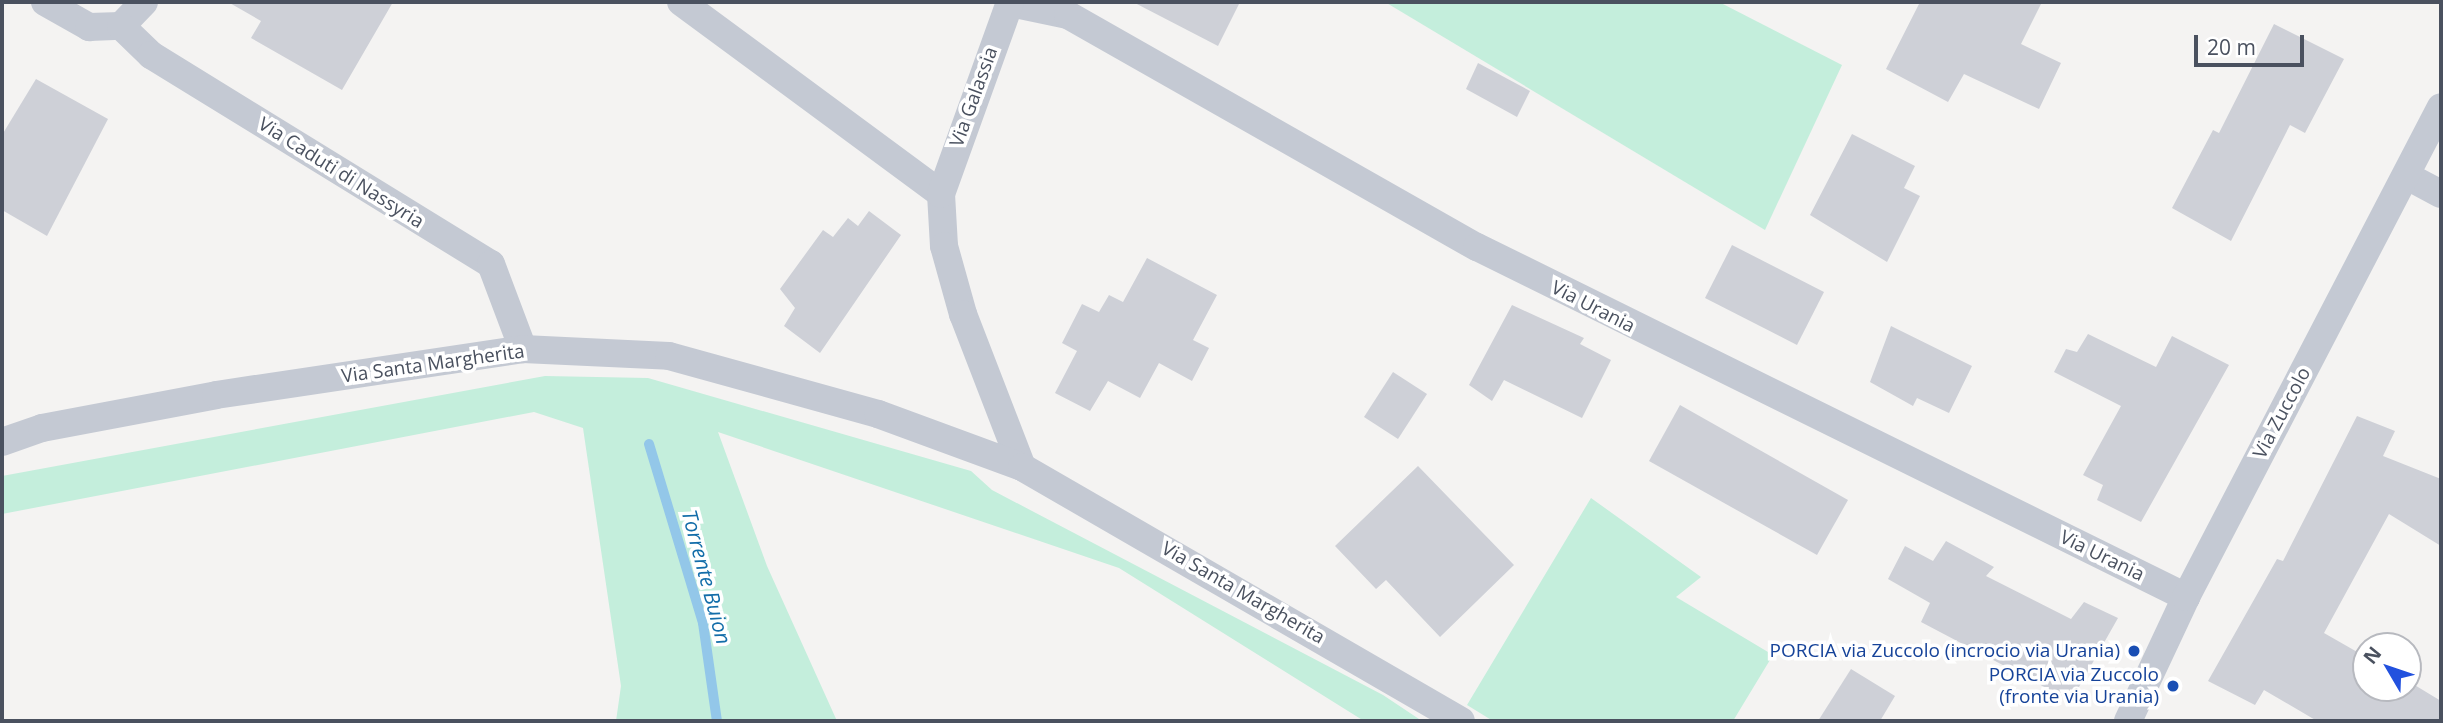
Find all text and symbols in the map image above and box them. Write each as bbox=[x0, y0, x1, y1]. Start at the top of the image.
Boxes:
scale bar bbox=[2198, 21, 2308, 65]
text: 20 m bbox=[2207, 33, 2256, 61]
street label: Via Galassia bbox=[945, 44, 1003, 150]
street label: Via Caduti di Nassyria bbox=[254, 113, 428, 233]
street label: Via Urania bbox=[1547, 276, 1639, 338]
street label: Via Santa Margherita bbox=[340, 340, 526, 388]
street label: Via Zuccolo bbox=[2248, 364, 2316, 462]
water label: Torrente Buion bbox=[677, 507, 737, 647]
street label: Via Urania bbox=[2056, 526, 2148, 586]
street label: Via Santa Margherita bbox=[1157, 537, 1329, 649]
north arrow bbox=[2352, 632, 2422, 702]
place label: PORCIA via Zuccolo (incrocio via Urania) bbox=[1770, 640, 2120, 662]
text: N bbox=[2357, 641, 2387, 669]
marker: PORCIA via Zuccolo (incrocio via Urania) bbox=[2126, 643, 2142, 659]
place label: PORCIA via Zuccolo (fronte via Urania) bbox=[1989, 664, 2159, 708]
marker: PORCIA via Zuccolo (fronte via Urania) bbox=[2165, 678, 2181, 694]

